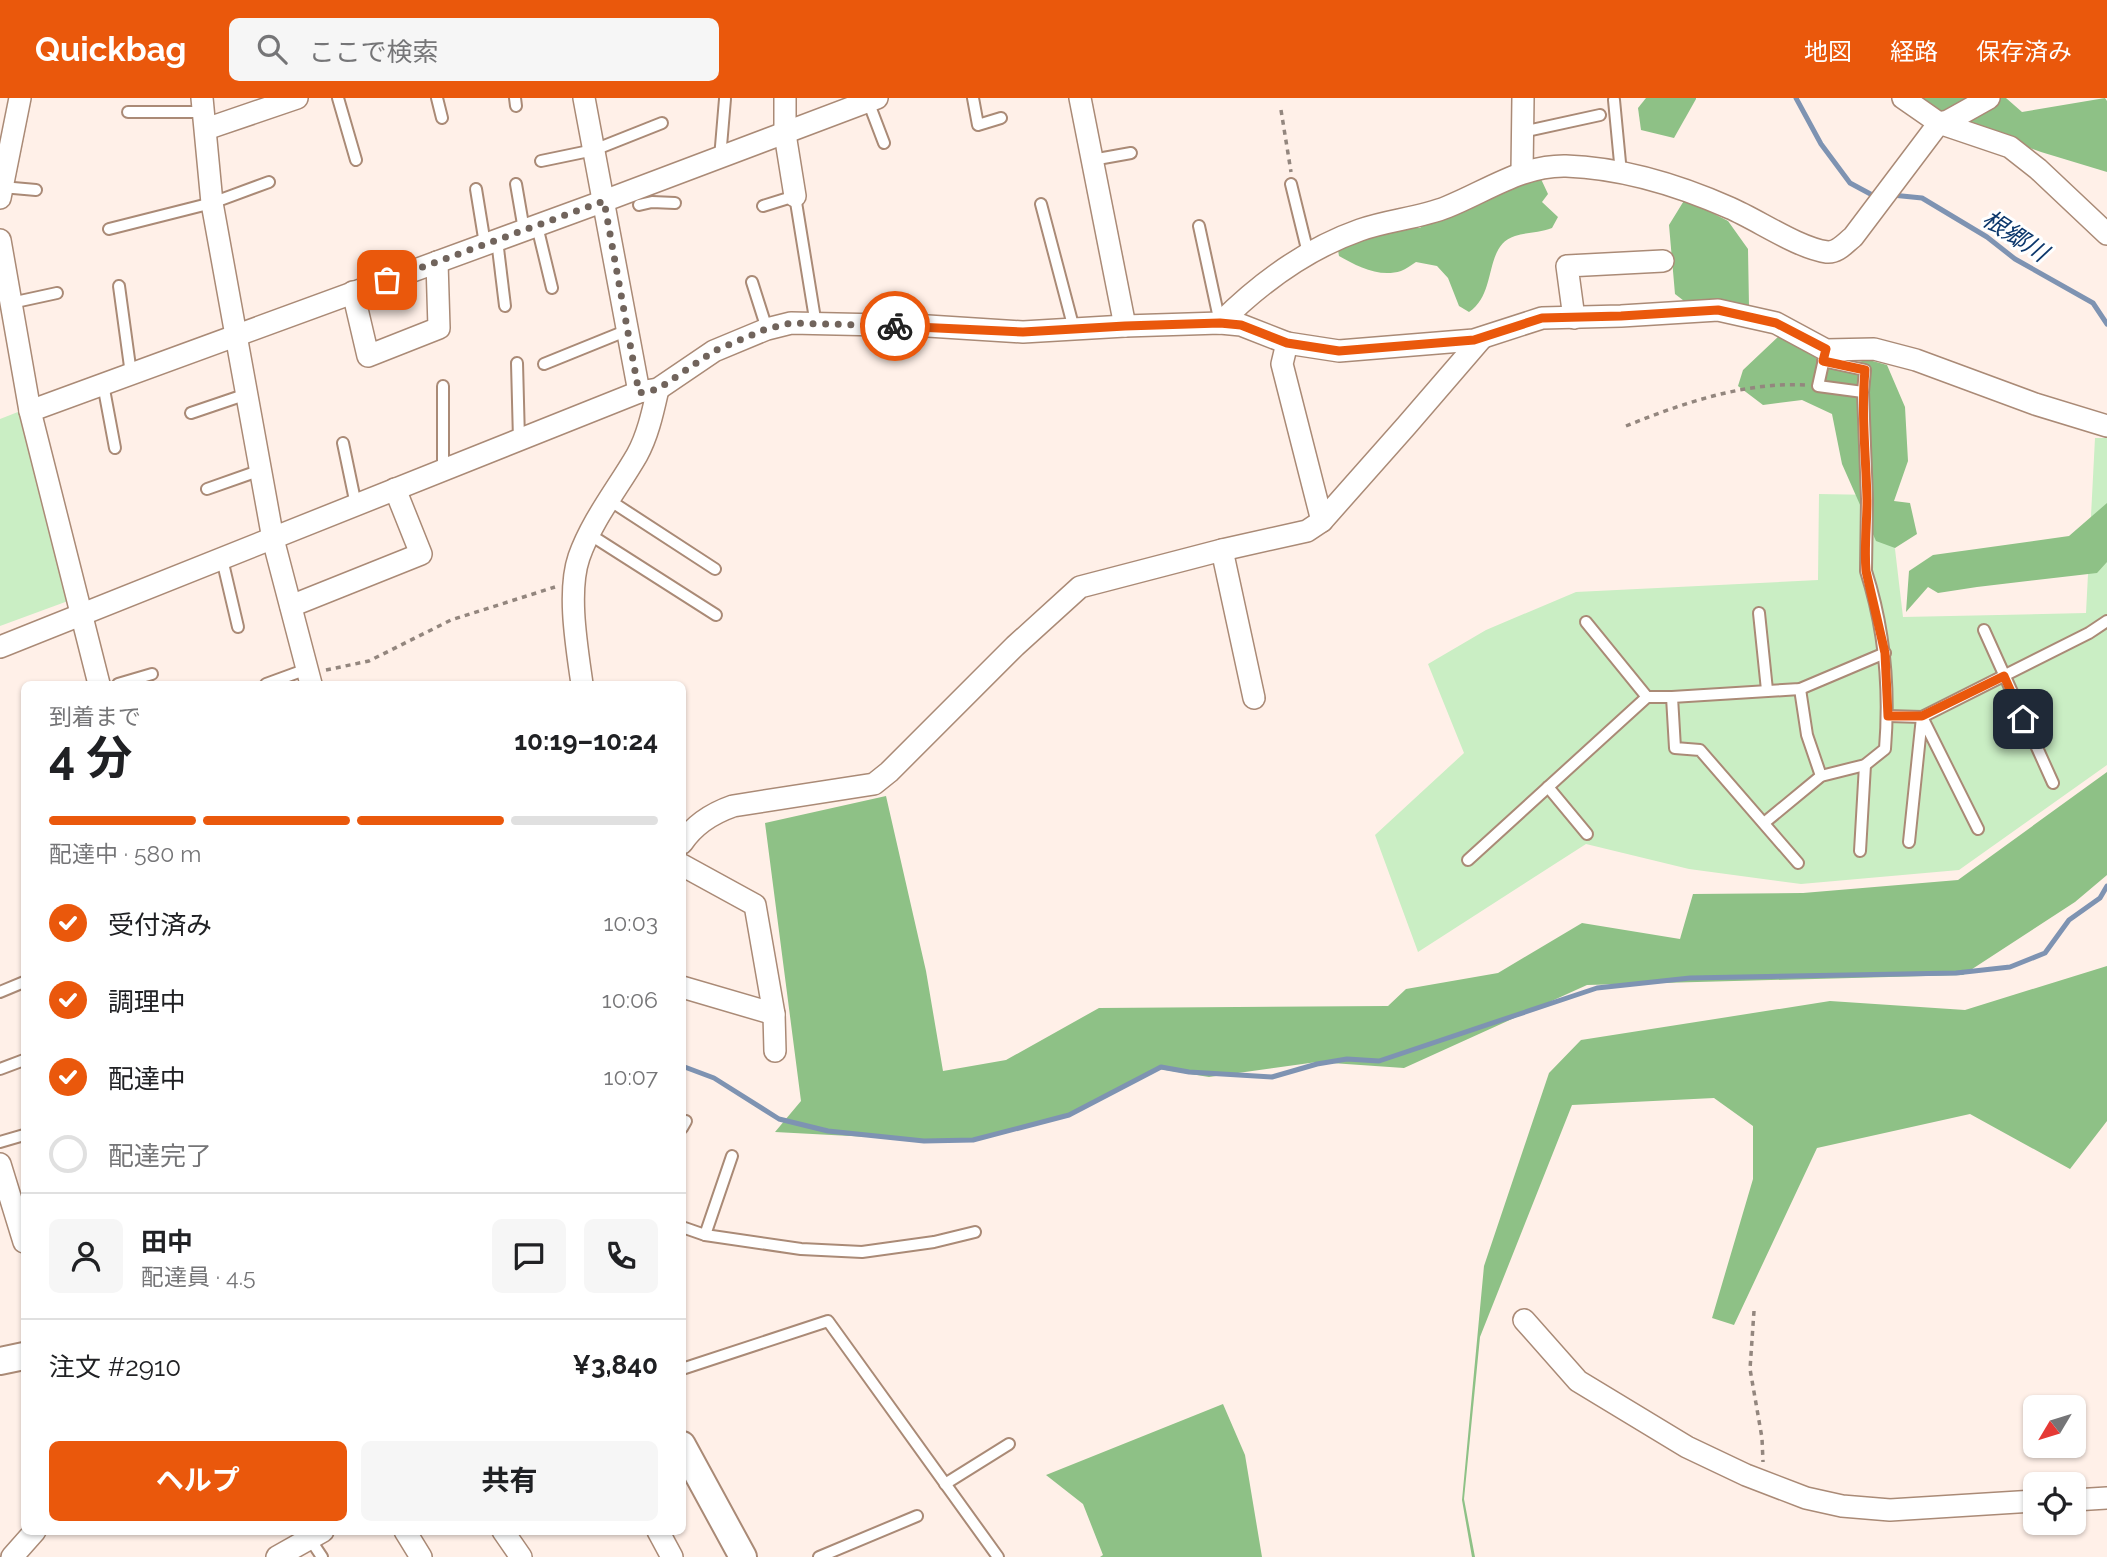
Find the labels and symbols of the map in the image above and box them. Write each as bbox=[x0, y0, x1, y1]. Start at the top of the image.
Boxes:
water label: 根郷川 bbox=[1977, 204, 2056, 269]
pin bbox=[357, 250, 417, 310]
courier bbox=[860, 291, 930, 361]
pin bbox=[1993, 689, 2053, 749]
north arrow bbox=[2023, 1395, 2086, 1458]

